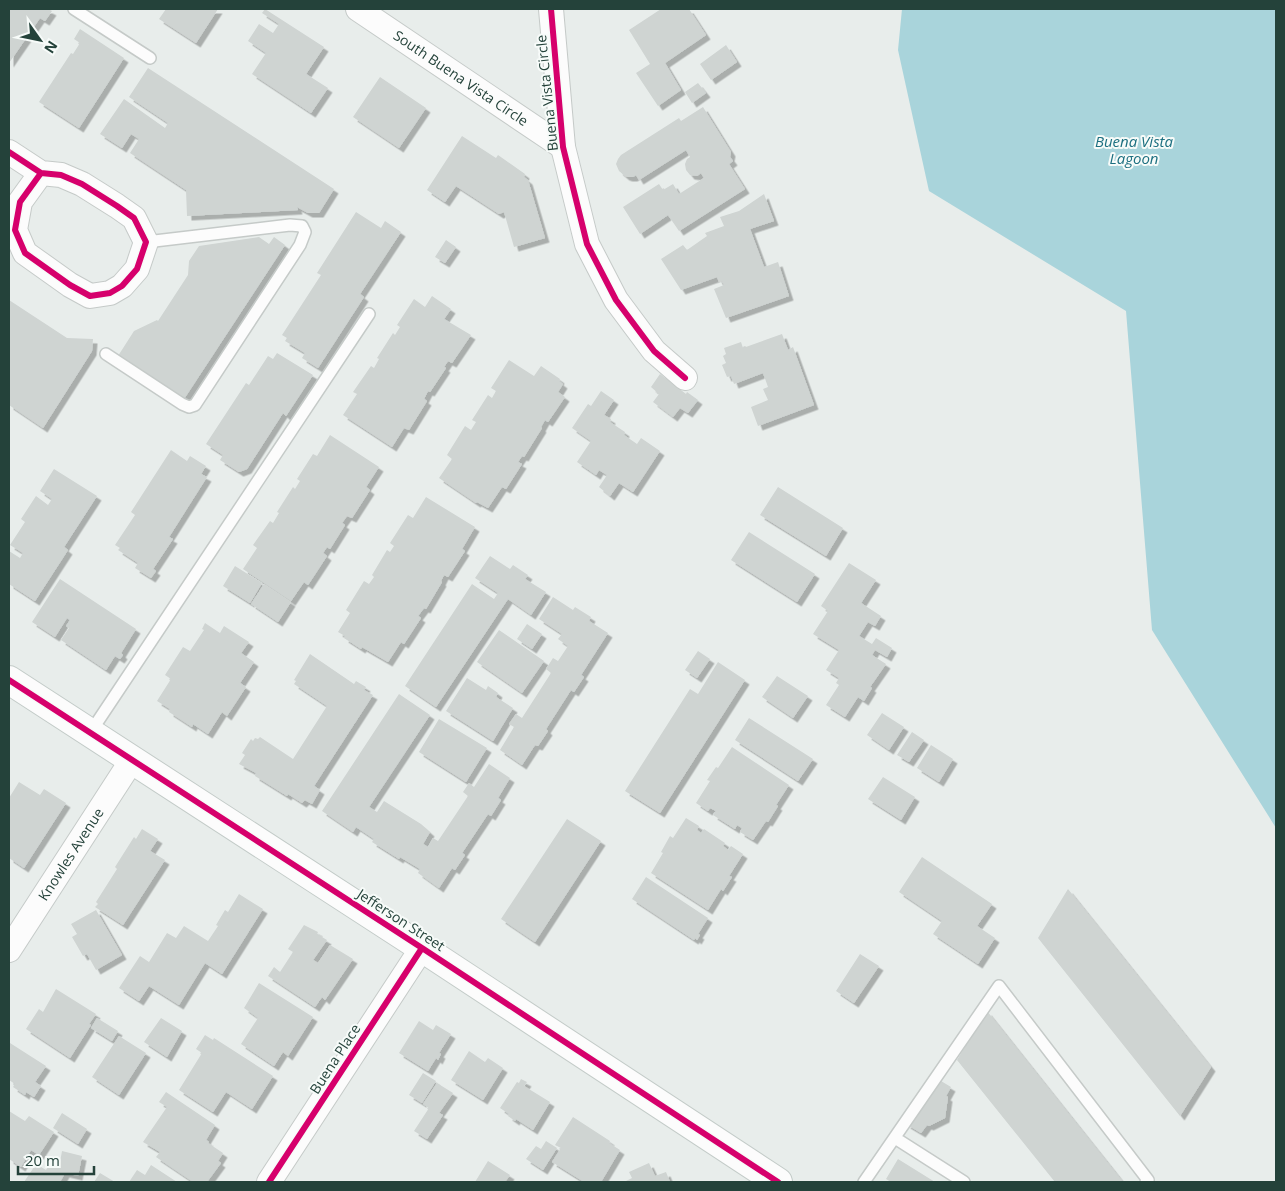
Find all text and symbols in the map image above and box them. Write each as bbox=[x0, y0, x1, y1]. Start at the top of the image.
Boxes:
north arrow bbox=[15, 15, 65, 65]
street label: South Buena Vista Circle bbox=[390, 26, 532, 130]
street label: Buena Vista Circle bbox=[531, 34, 562, 152]
text: N bbox=[40, 37, 62, 57]
water label: Buena Vista Lagoon bbox=[1095, 131, 1174, 168]
street label: Knowles Avenue bbox=[33, 804, 108, 904]
street label: Jefferson Street bbox=[352, 883, 449, 955]
street label: Buena Place bbox=[305, 1020, 364, 1097]
scale bar bbox=[18, 1144, 94, 1176]
text: 20 m bbox=[25, 1150, 60, 1170]

